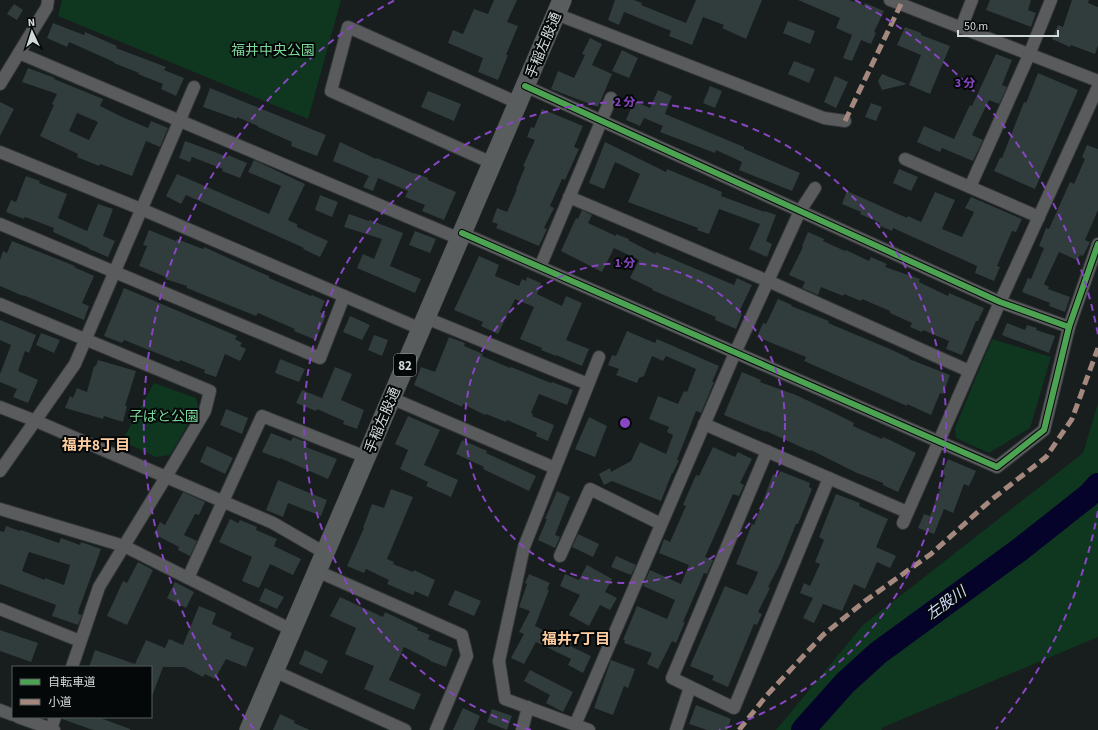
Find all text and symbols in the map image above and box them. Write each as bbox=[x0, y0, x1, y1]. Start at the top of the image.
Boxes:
street label: 手稲左股通 bbox=[521, 9, 567, 82]
north arrow bbox=[12, 12, 52, 52]
scale bar bbox=[958, 12, 1058, 38]
text: N bbox=[27, 15, 36, 30]
text: 50 m bbox=[964, 18, 988, 35]
park label: 福井中央公園 bbox=[231, 41, 315, 61]
text: 3 分 bbox=[955, 75, 975, 92]
text: 2 分 bbox=[615, 94, 635, 111]
text: 1 分 bbox=[615, 255, 635, 272]
road number: 82 bbox=[394, 354, 416, 376]
street label: 手稲左股通 bbox=[360, 384, 406, 457]
park label: 子ばと公園 bbox=[129, 407, 199, 427]
centre of rings bbox=[618, 416, 632, 430]
district label: 福井8丁目 bbox=[61, 435, 130, 456]
water label: 左股川 bbox=[922, 581, 972, 625]
district label: 福井7丁目 bbox=[541, 629, 610, 650]
legend bbox=[12, 666, 152, 718]
text: 自転車道 bbox=[48, 674, 96, 691]
text: 小道 bbox=[48, 694, 72, 711]

